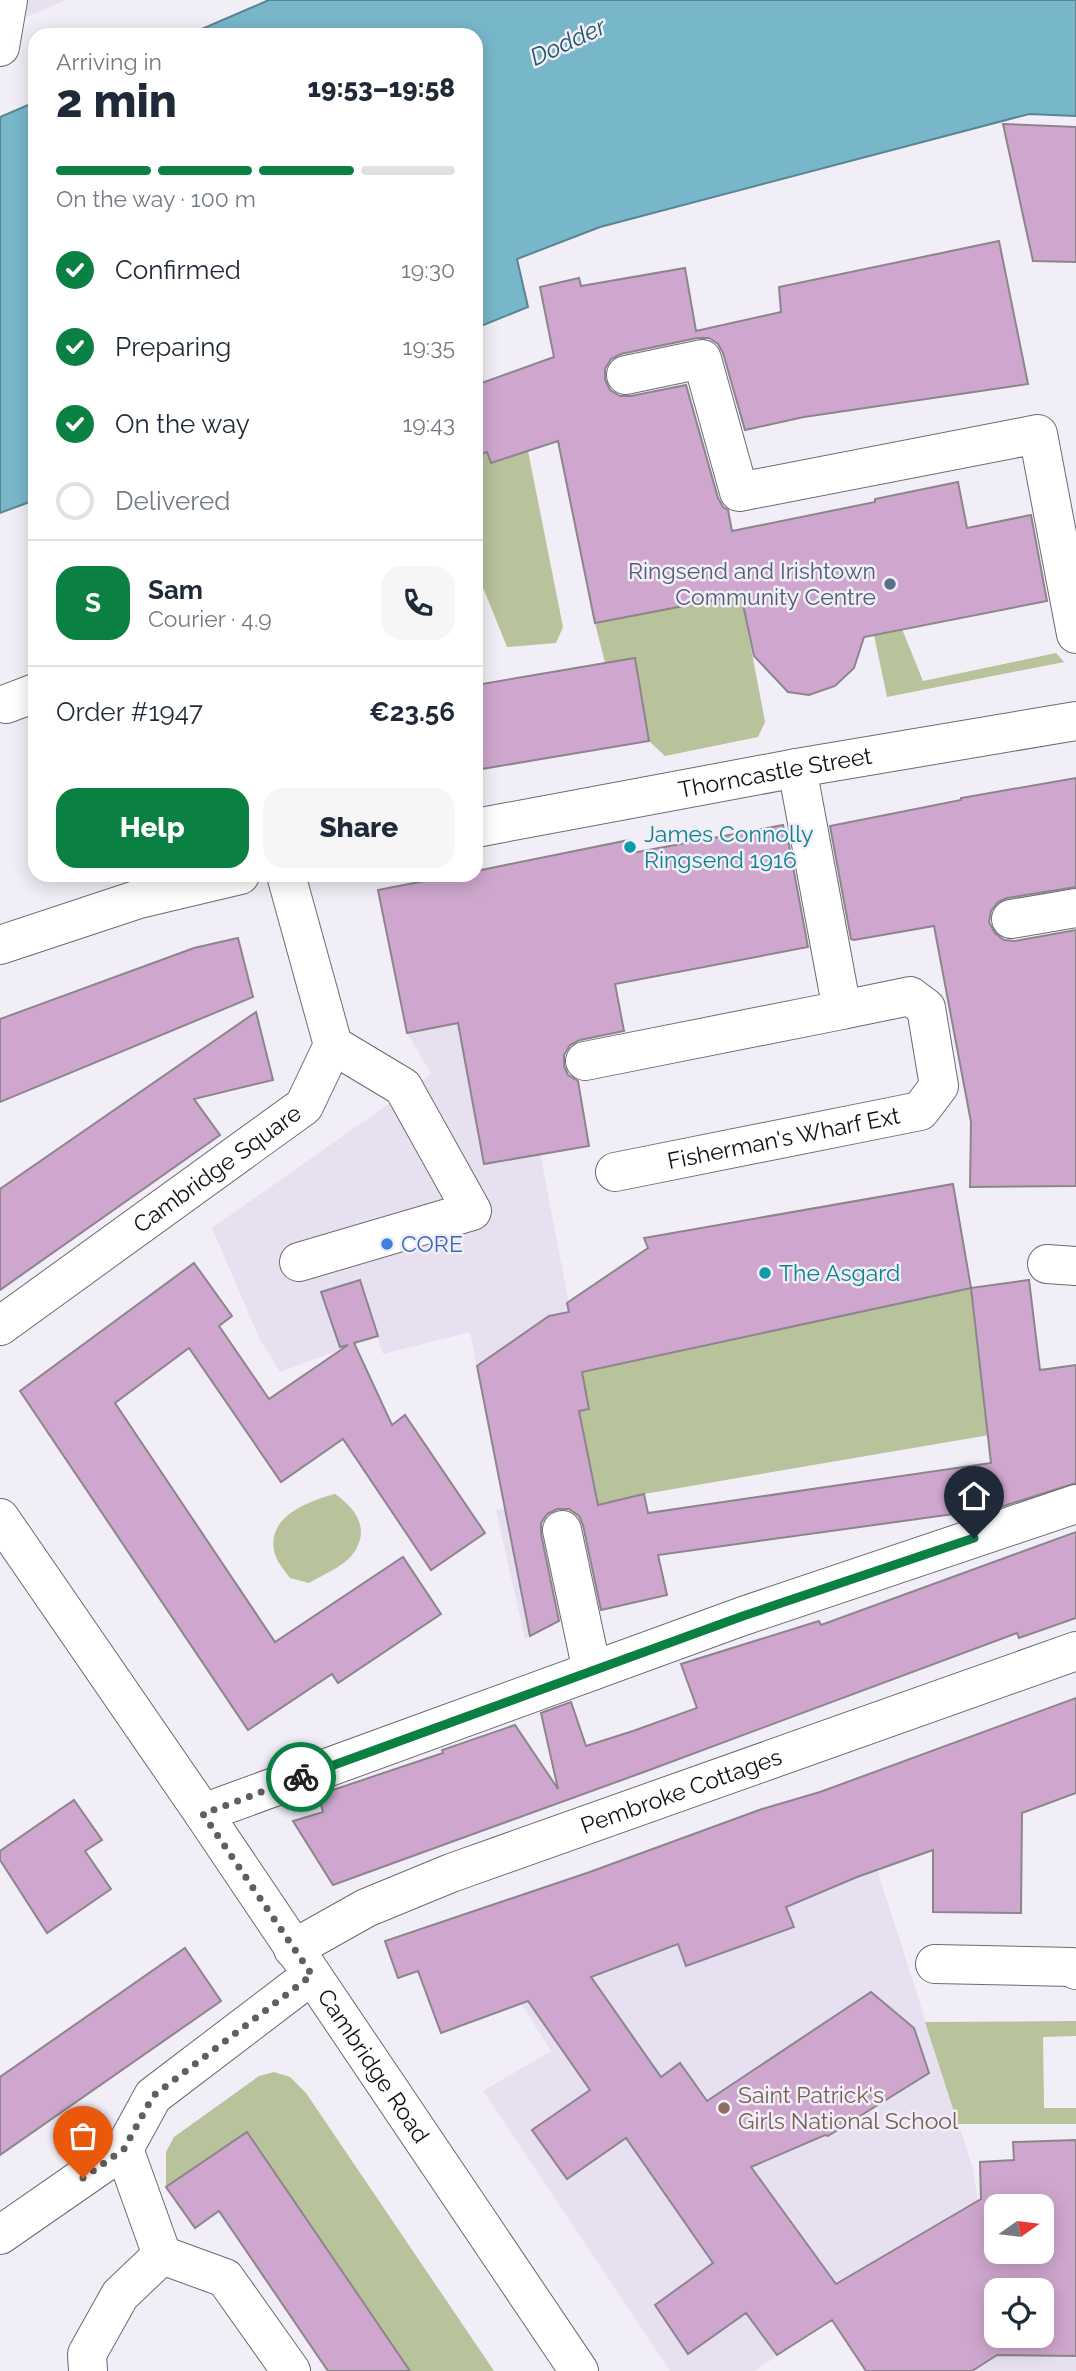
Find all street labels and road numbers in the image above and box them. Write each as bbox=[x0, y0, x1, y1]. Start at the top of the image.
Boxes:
street label: Thorncastle Street bbox=[676, 742, 874, 803]
street label: Cambridge Square bbox=[128, 1099, 306, 1238]
street label: Fisherman's Wharf Ext bbox=[665, 1101, 902, 1174]
street label: Pembroke Cottages bbox=[577, 1743, 785, 1839]
street label: Cambridge Road bbox=[312, 1983, 435, 2148]

